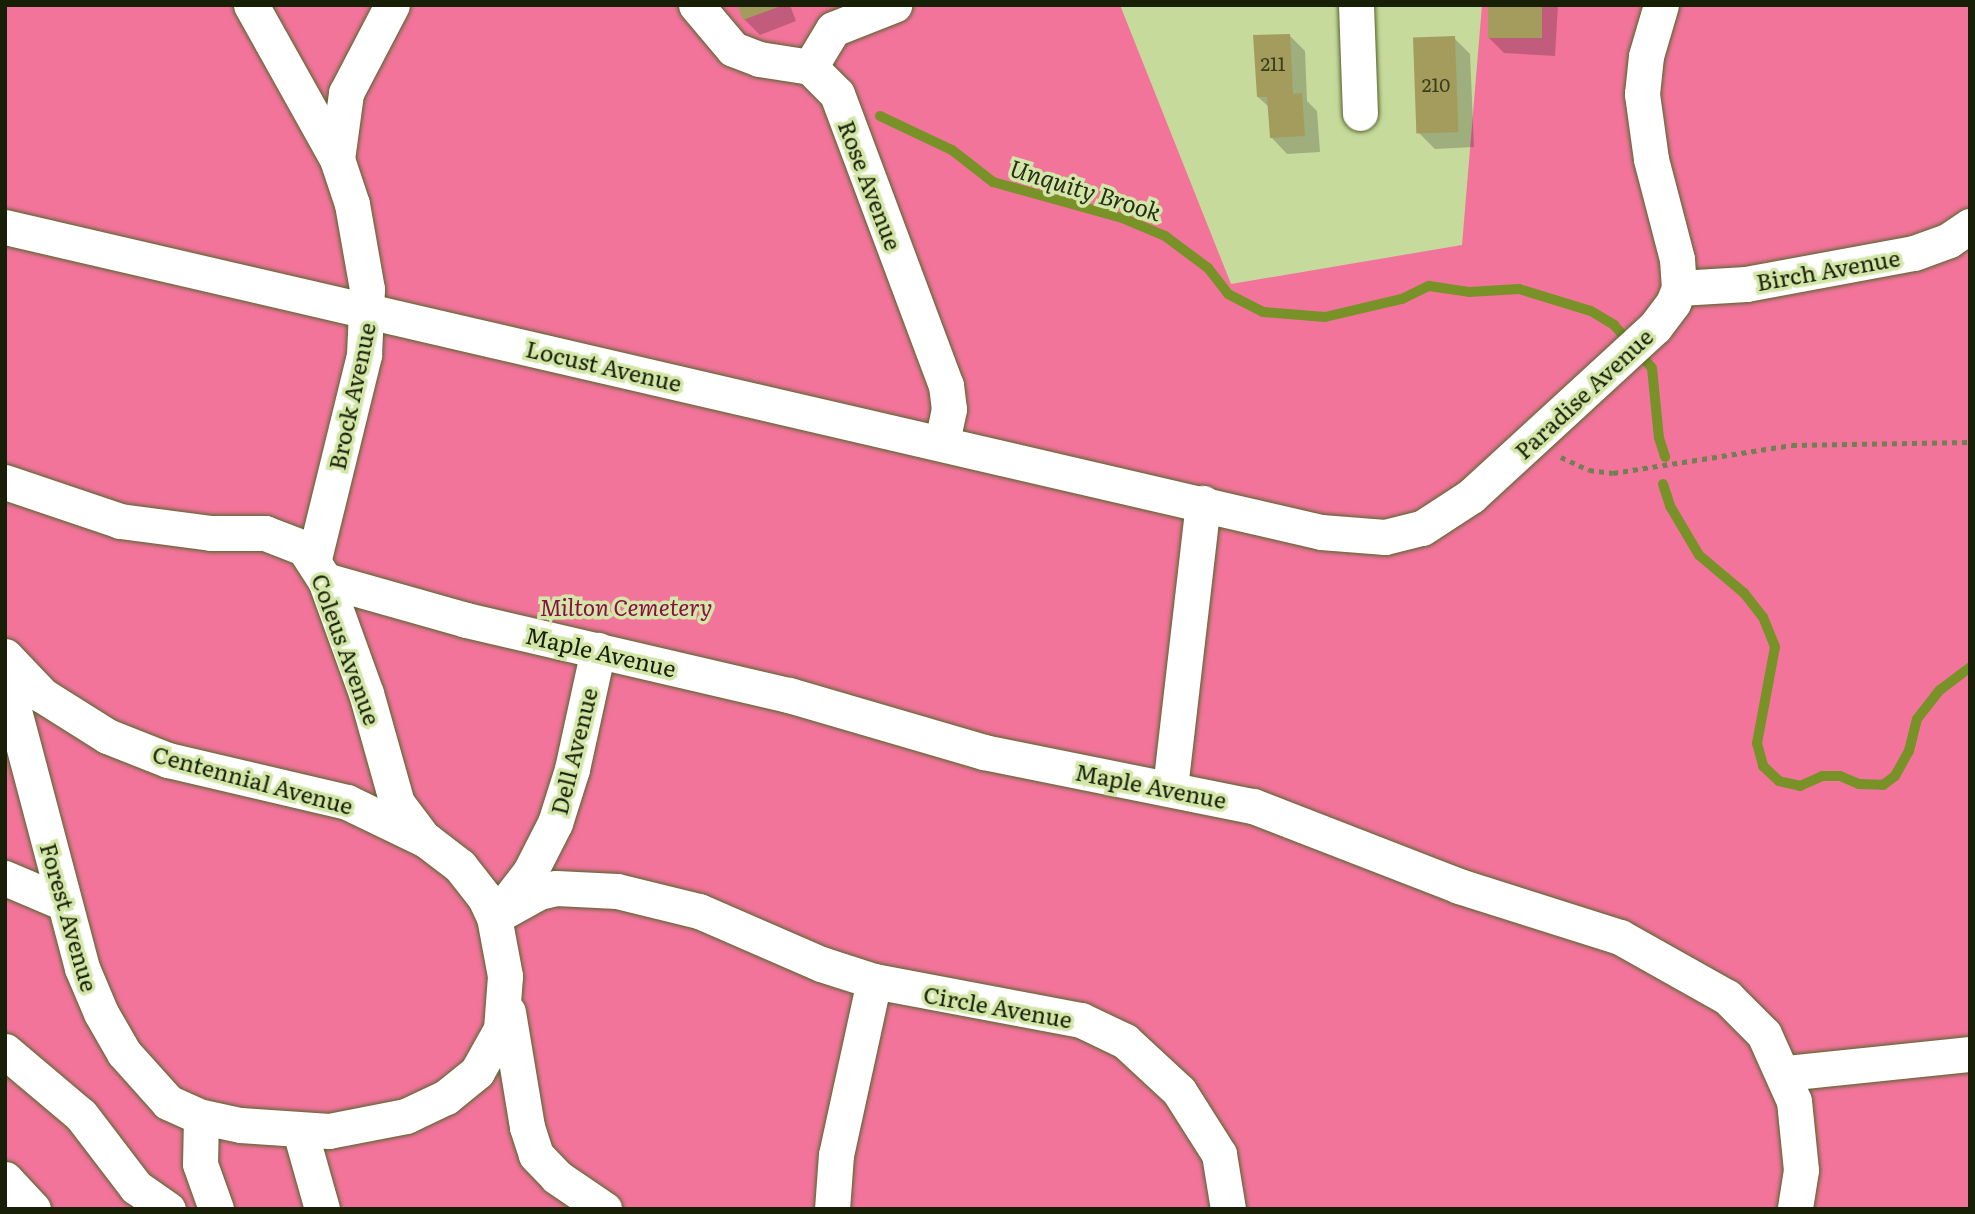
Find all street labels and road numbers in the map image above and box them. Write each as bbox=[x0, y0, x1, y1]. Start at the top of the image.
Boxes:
street label: Rose Avenue bbox=[834, 116, 908, 254]
street label: Birch Avenue bbox=[1754, 243, 1902, 295]
street label: Brock Avenue bbox=[322, 320, 380, 472]
street label: Paradise Avenue bbox=[1508, 322, 1658, 464]
street label: Locust Avenue bbox=[523, 334, 685, 396]
street label: Coleus Avenue bbox=[307, 570, 387, 728]
street label: Maple Avenue bbox=[523, 620, 679, 682]
street label: Dell Avenue bbox=[544, 685, 602, 817]
street label: Centennial Avenue bbox=[150, 739, 356, 819]
street label: Maple Avenue bbox=[1073, 757, 1229, 813]
street label: Forest Avenue bbox=[36, 839, 104, 995]
street label: Circle Avenue bbox=[922, 979, 1074, 1033]

